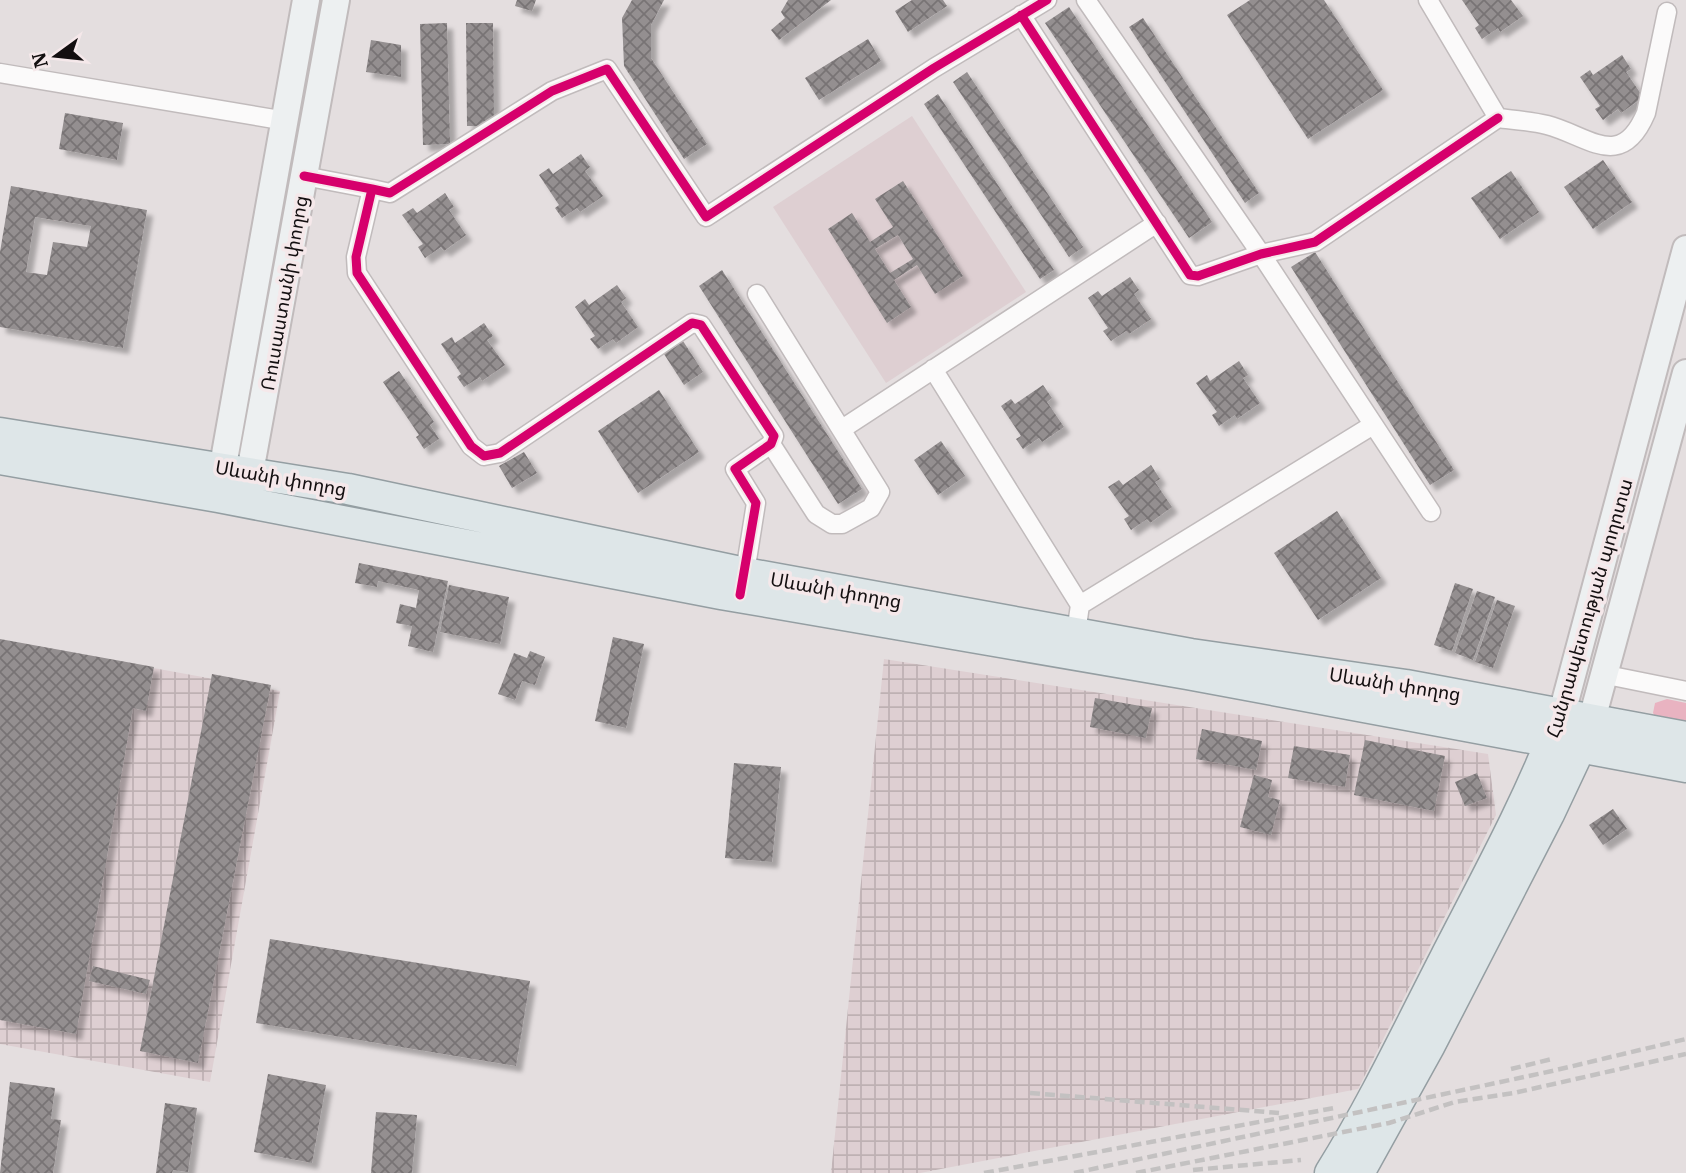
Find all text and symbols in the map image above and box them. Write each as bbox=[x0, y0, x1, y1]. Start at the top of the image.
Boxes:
north arrow bbox=[21, 21, 91, 91]
text: N bbox=[26, 50, 53, 71]
street label: Ռուսաստանի փողոց bbox=[255, 194, 313, 392]
street label: Սևանի փողոց bbox=[213, 455, 349, 501]
street label: Հանրապետության պողոտա bbox=[1540, 476, 1638, 740]
street label: Սևանի փողոց bbox=[768, 567, 904, 613]
street label: Սևանի փողոց bbox=[1327, 662, 1463, 706]

